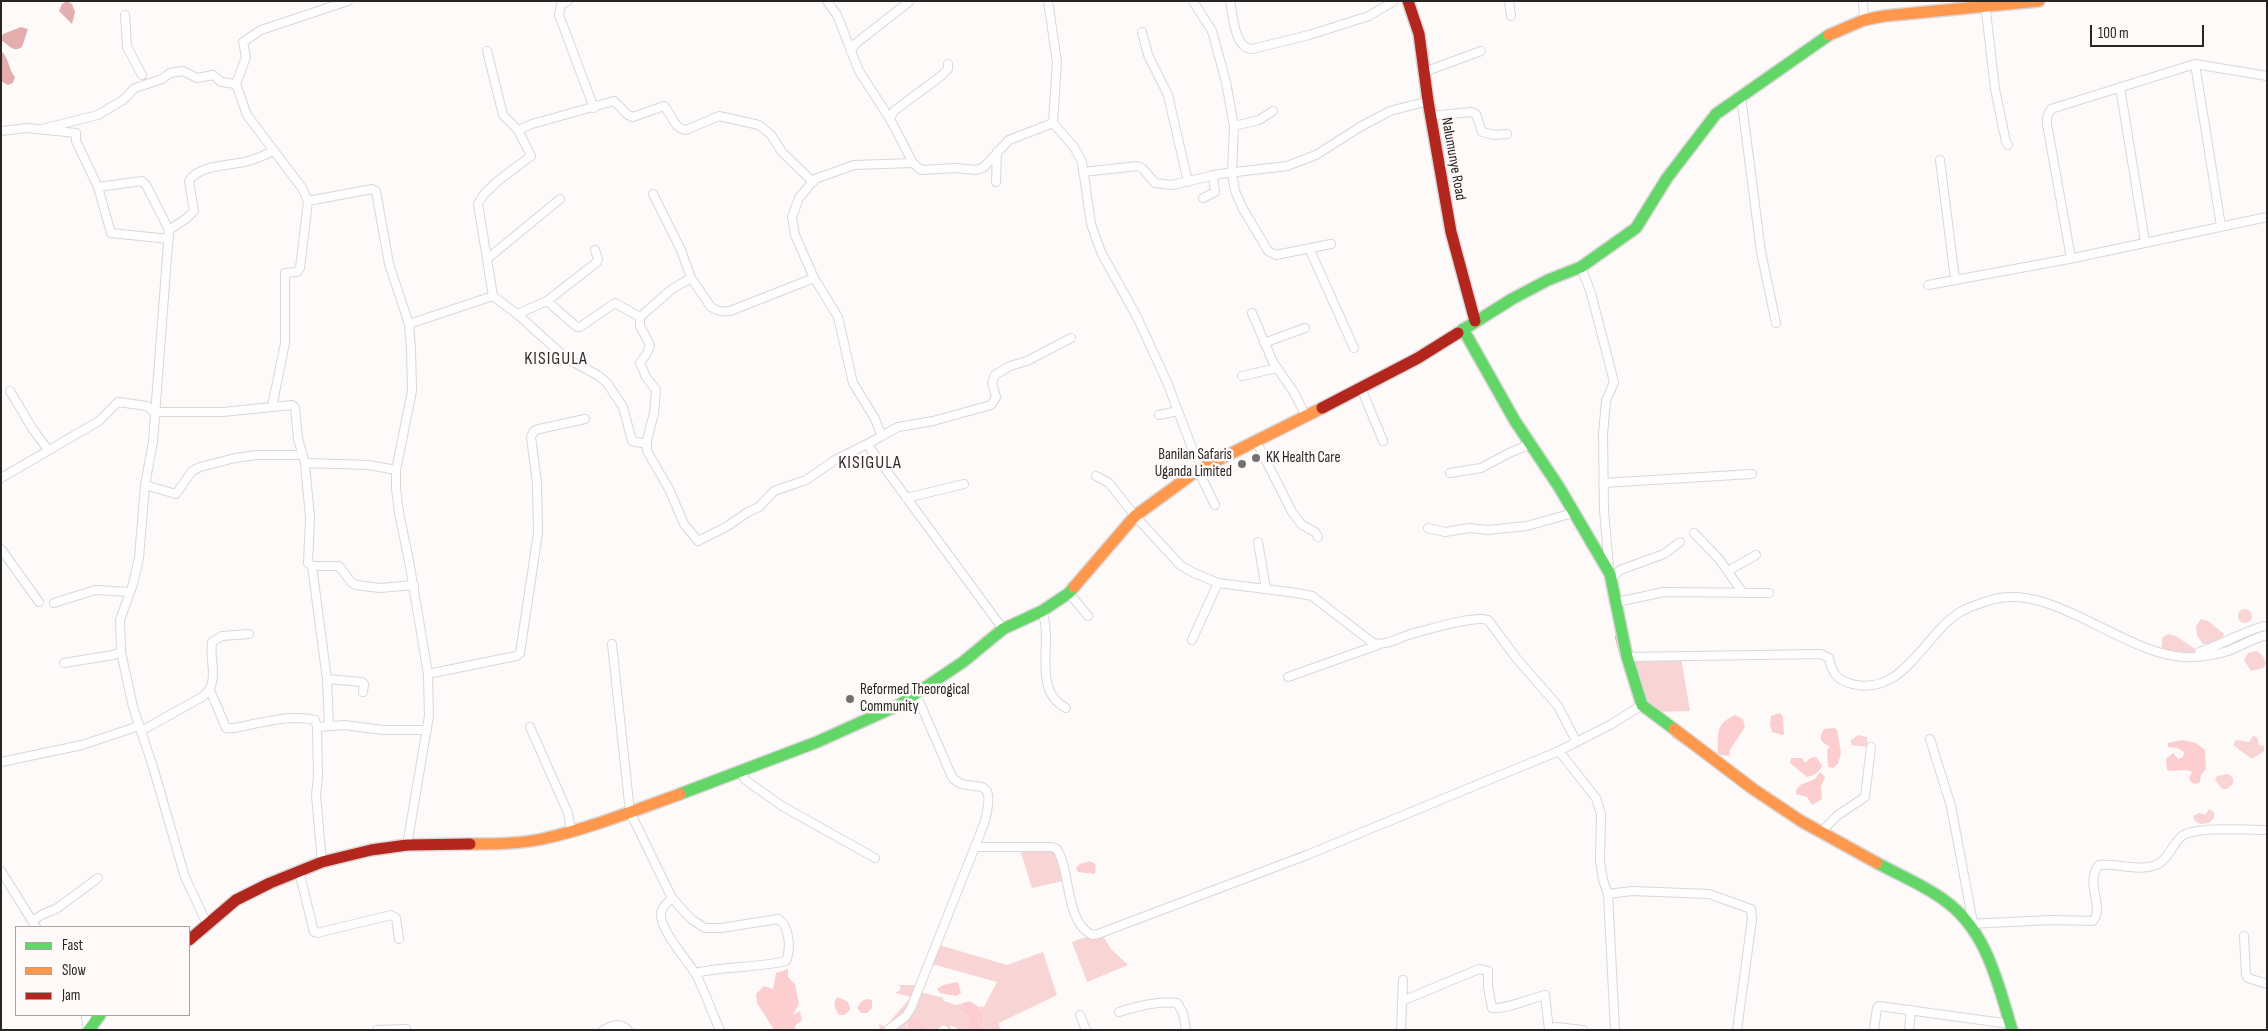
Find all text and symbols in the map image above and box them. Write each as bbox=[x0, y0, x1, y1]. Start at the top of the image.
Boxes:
scale bar bbox=[2093, 15, 2207, 47]
text: 100 m bbox=[2098, 24, 2129, 43]
street label: Nalumunye Road bbox=[1437, 116, 1469, 202]
district label: KISIGULA bbox=[523, 348, 589, 370]
place label: Banilan Safaris Uganda Limited bbox=[1155, 446, 1232, 481]
place label: KK Health Care bbox=[1266, 449, 1340, 467]
district label: KISIGULA bbox=[837, 452, 903, 474]
marker: KK Health Care bbox=[1250, 452, 1262, 464]
marker: Banilan Safaris Uganda Limited bbox=[1236, 458, 1248, 470]
place label: Reformed Theorogical Community bbox=[860, 681, 970, 716]
marker: Reformed Theorogical Community bbox=[844, 693, 856, 705]
legend bbox=[15, 926, 190, 1016]
text: Fast bbox=[62, 936, 83, 955]
text: Slow bbox=[62, 961, 86, 980]
text: Jam bbox=[62, 986, 80, 1005]

